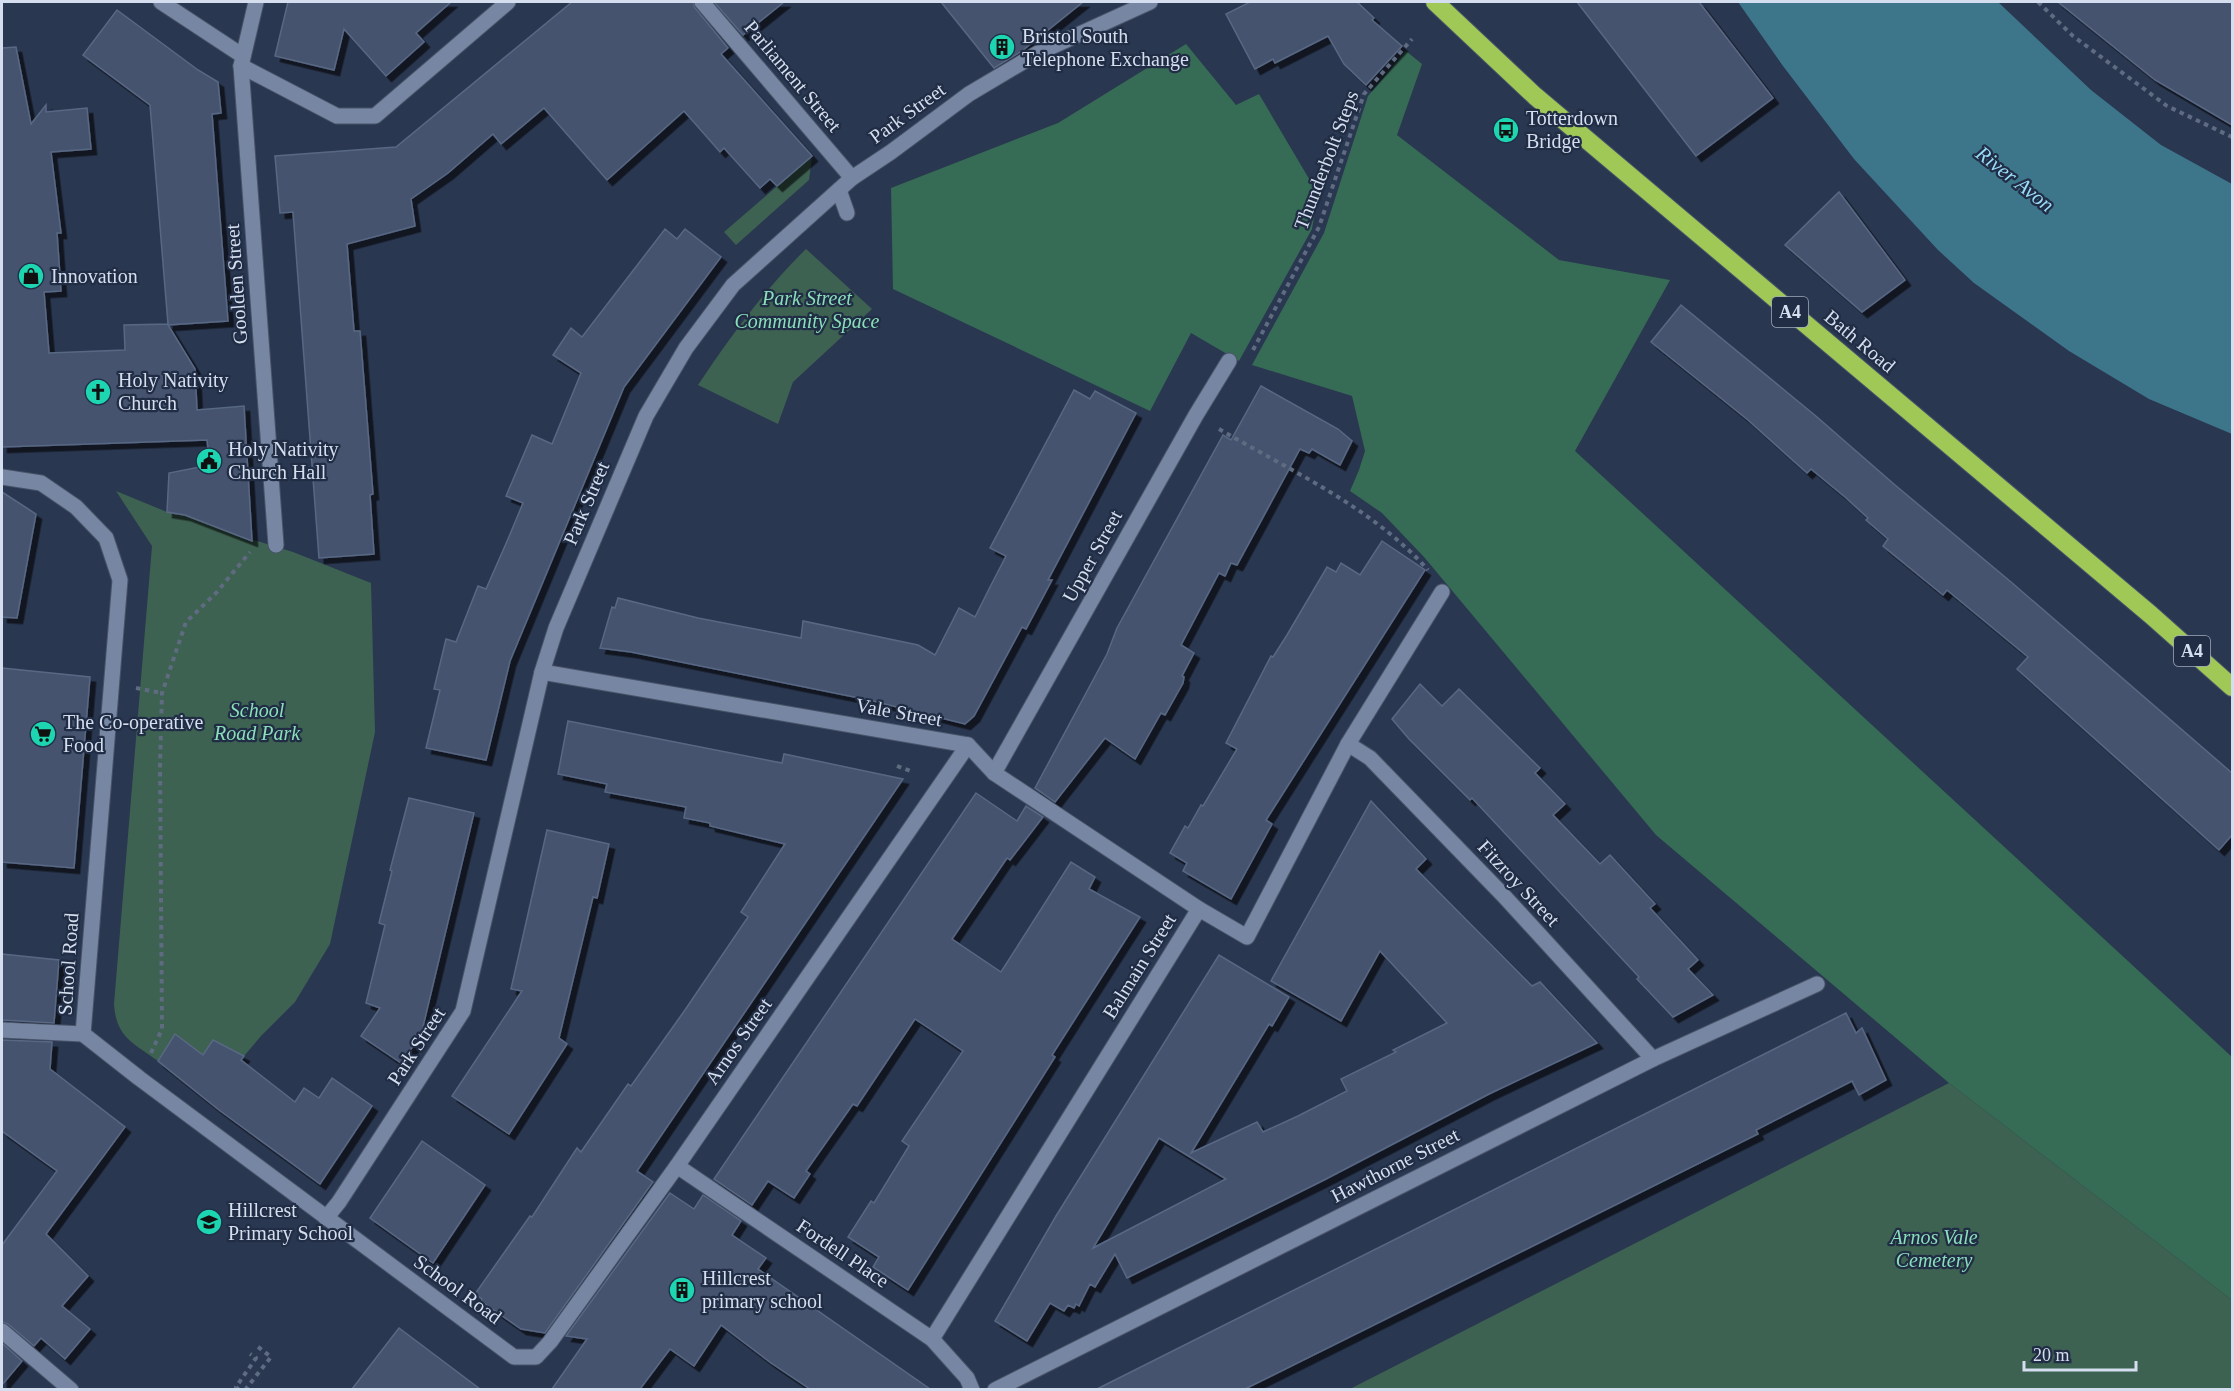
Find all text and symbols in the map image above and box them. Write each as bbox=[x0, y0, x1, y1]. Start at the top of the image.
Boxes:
street label: Parliament Street bbox=[740, 16, 846, 136]
place label: Bristol South Telephone Exchange bbox=[1022, 25, 1189, 71]
building icon: Bristol South Telephone Exchange bbox=[987, 32, 1017, 62]
street label: Park Street bbox=[865, 78, 950, 148]
street label: Thunderbolt Steps bbox=[1289, 87, 1364, 233]
place label: Totterdown Bridge bbox=[1526, 107, 1618, 153]
bus stop icon: Totterdown Bridge bbox=[1491, 115, 1521, 145]
water label: River Avon bbox=[1970, 141, 2059, 217]
street label: Goolden Street bbox=[221, 223, 251, 345]
shop icon: Innovation bbox=[16, 261, 46, 291]
place label: Innovation bbox=[51, 265, 138, 287]
park label: Park Street Community Space bbox=[735, 287, 880, 333]
road number: A4 bbox=[1772, 297, 1808, 327]
street label: Bath Road bbox=[1820, 305, 1900, 377]
place label: Holy Nativity Church bbox=[118, 369, 229, 414]
church icon: Holy Nativity Church bbox=[83, 377, 113, 407]
place label: Holy Nativity Church Hall bbox=[228, 438, 339, 483]
public building icon: Holy Nativity Church Hall bbox=[194, 446, 224, 476]
street label: Park Street bbox=[559, 458, 614, 548]
street label: Upper Street bbox=[1058, 506, 1127, 606]
road number: A4 bbox=[2174, 636, 2210, 666]
street label: Vale Street bbox=[854, 694, 944, 730]
park label: School Road Park bbox=[213, 699, 301, 744]
place label: The Co-operative Food bbox=[63, 711, 204, 756]
supermarket icon: The Co-operative Food bbox=[28, 719, 58, 749]
street label: Fitzroy Street bbox=[1473, 835, 1565, 932]
street label: Balmain Street bbox=[1098, 909, 1180, 1022]
street label: School Road bbox=[53, 912, 83, 1016]
street label: Arnos Street bbox=[700, 993, 776, 1088]
street label: Park Street bbox=[383, 1003, 450, 1089]
street label: Hawthorne Street bbox=[1327, 1123, 1463, 1207]
place label: Hillcrest Primary School bbox=[228, 1199, 353, 1245]
school or university icon: Hillcrest Primary School bbox=[194, 1207, 224, 1237]
street label: Fordell Place bbox=[793, 1214, 893, 1292]
park label: Arnos Vale Cemetery bbox=[1888, 1226, 1978, 1272]
street label: School Road bbox=[410, 1250, 506, 1328]
place label: Hillcrest primary school bbox=[702, 1267, 823, 1313]
building icon: Hillcrest primary school bbox=[667, 1275, 697, 1305]
scale bar bbox=[2024, 1334, 2136, 1372]
text: 20 m bbox=[2033, 1345, 2070, 1365]

